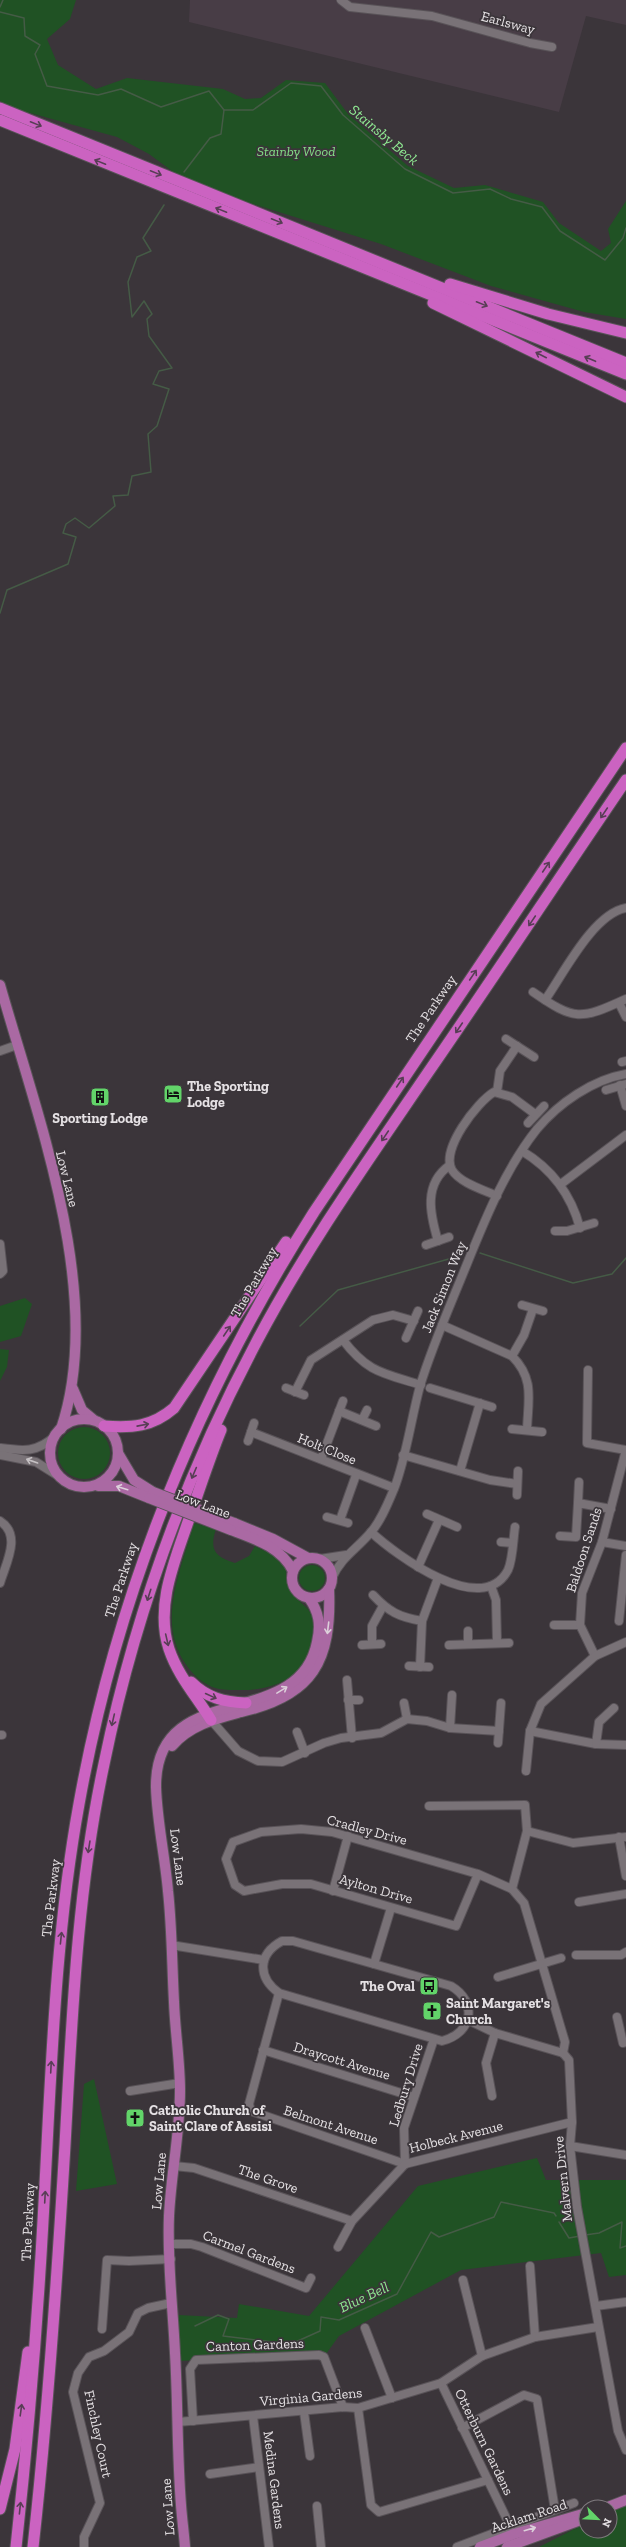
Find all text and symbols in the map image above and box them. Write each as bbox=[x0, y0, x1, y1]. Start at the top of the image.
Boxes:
street label: Earlsway bbox=[479, 8, 538, 39]
water label: Stainsby Beck bbox=[346, 101, 423, 169]
one-way arrow bbox=[29, 121, 41, 129]
park label: Stainby Wood bbox=[257, 143, 335, 160]
one-way arrow bbox=[95, 157, 107, 165]
one-way arrow bbox=[150, 169, 162, 177]
one-way arrow bbox=[215, 206, 227, 213]
one-way arrow bbox=[270, 218, 282, 226]
one-way arrow bbox=[475, 300, 487, 308]
one-way arrow bbox=[535, 351, 547, 358]
one-way arrow bbox=[585, 355, 597, 362]
one-way arrow bbox=[600, 807, 608, 818]
one-way arrow bbox=[542, 862, 550, 873]
one-way arrow bbox=[528, 915, 536, 926]
one-way arrow bbox=[469, 969, 477, 980]
street label: The Parkway bbox=[402, 971, 460, 1046]
one-way arrow bbox=[454, 1022, 462, 1034]
one-way arrow bbox=[396, 1077, 404, 1088]
place label: The Sporting Lodge bbox=[187, 1078, 269, 1111]
hotel icon: The Sporting Lodge bbox=[162, 1083, 184, 1105]
building icon: Sporting Lodge bbox=[89, 1086, 111, 1108]
place label: Sporting Lodge bbox=[52, 1110, 148, 1127]
one-way arrow bbox=[381, 1130, 389, 1141]
street label: Low Lane bbox=[52, 1149, 82, 1209]
street label: Jack Simon Way bbox=[418, 1238, 470, 1335]
street label: The Parkway bbox=[227, 1243, 281, 1320]
one-way arrow bbox=[223, 1326, 231, 1337]
one-way arrow bbox=[136, 1421, 149, 1429]
street label: Holt Close bbox=[295, 1429, 359, 1469]
one-way arrow bbox=[25, 1457, 38, 1464]
one-way arrow bbox=[190, 1466, 198, 1478]
one-way arrow bbox=[115, 1484, 128, 1491]
street label: Low Lane bbox=[173, 1486, 233, 1522]
street label: Baldoon Sands bbox=[562, 1505, 606, 1595]
street label: The Parkway bbox=[101, 1539, 141, 1620]
one-way arrow bbox=[145, 1588, 152, 1601]
one-way arrow bbox=[324, 1621, 332, 1634]
one-way arrow bbox=[163, 1633, 171, 1646]
one-way arrow bbox=[276, 1685, 288, 1693]
one-way arrow bbox=[204, 1693, 216, 1700]
one-way arrow bbox=[109, 1713, 117, 1726]
street label: Cradley Drive bbox=[325, 1811, 409, 1849]
street label: Low Lane bbox=[166, 1828, 190, 1887]
one-way arrow bbox=[85, 1840, 93, 1853]
street label: The Parkway bbox=[38, 1857, 64, 1938]
street label: Aylton Drive bbox=[337, 1870, 415, 1908]
one-way arrow bbox=[57, 1932, 64, 1945]
bus stop icon: The Oval bbox=[418, 1975, 440, 1997]
place label: The Oval bbox=[360, 1978, 415, 1995]
place label: Saint Margaret's Church bbox=[446, 1995, 551, 2028]
church icon: Saint Margaret's Church bbox=[421, 2000, 443, 2022]
street label: Draycott Avenue bbox=[292, 2038, 393, 2084]
street label: Ledbury Drive bbox=[385, 2041, 427, 2129]
one-way arrow bbox=[48, 2061, 55, 2074]
place label: Catholic Church of Saint Clare of Assisi bbox=[149, 2102, 272, 2135]
street label: Belmont Avenue bbox=[282, 2102, 381, 2148]
church icon: Catholic Church of Saint Clare of Assisi bbox=[124, 2107, 146, 2129]
street label: Holbeck Avenue bbox=[407, 2117, 505, 2157]
street label: Malvern Drive bbox=[550, 2135, 576, 2223]
street label: Low Lane bbox=[148, 2151, 170, 2210]
street label: The Grove bbox=[236, 2161, 301, 2197]
street label: The Parkway bbox=[17, 2182, 39, 2262]
one-way arrow bbox=[41, 2191, 48, 2204]
street label: Carmel Gardens bbox=[200, 2227, 298, 2277]
water label: Blue Bell bbox=[336, 2278, 392, 2316]
street label: Canton Gardens bbox=[206, 2335, 304, 2355]
street label: Virginia Gardens bbox=[258, 2384, 363, 2410]
street label: Otterburn Gardens bbox=[451, 2386, 517, 2498]
street label: Finchley Court bbox=[80, 2389, 116, 2480]
one-way arrow bbox=[17, 2404, 25, 2417]
street label: Medina Gardens bbox=[260, 2430, 288, 2530]
street label: Low Lane bbox=[157, 2477, 178, 2536]
street label: Acklam Road bbox=[489, 2496, 569, 2536]
north arrow bbox=[578, 2499, 618, 2539]
one-way arrow bbox=[17, 2502, 24, 2515]
text: N bbox=[599, 2516, 614, 2530]
one-way arrow bbox=[523, 2525, 536, 2532]

